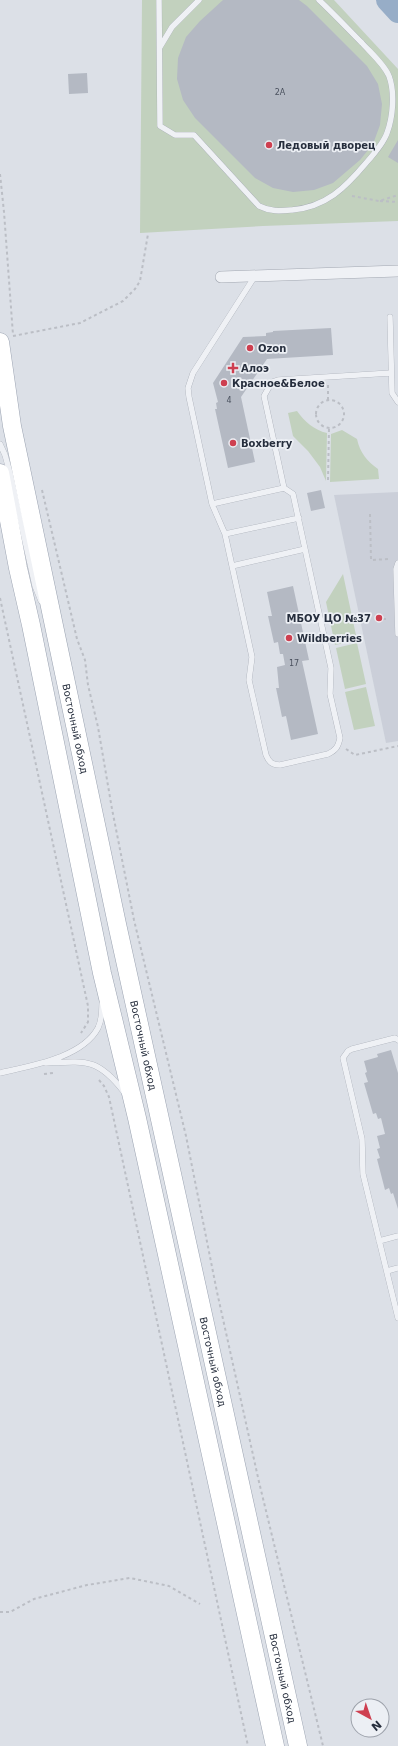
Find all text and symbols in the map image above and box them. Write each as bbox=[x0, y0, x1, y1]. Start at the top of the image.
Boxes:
house number: 2А bbox=[275, 88, 286, 97]
marker: Ледовый дворец bbox=[264, 140, 274, 150]
place label: Ледовый дворец bbox=[277, 140, 376, 151]
marker: Ozon bbox=[245, 343, 255, 353]
place label: Ozon bbox=[258, 343, 286, 354]
marker: Алоэ bbox=[228, 363, 238, 373]
place label: Алоэ bbox=[241, 363, 269, 374]
marker: Красное&Белое bbox=[219, 378, 229, 388]
place label: Красное&Белое bbox=[232, 378, 325, 389]
house number: 4 bbox=[226, 396, 232, 405]
marker: Boxberry bbox=[228, 438, 238, 448]
place label: Boxberry bbox=[241, 438, 293, 449]
place label: МБОУ ЦО №37 bbox=[287, 613, 371, 624]
marker: МБОУ ЦО №37 bbox=[374, 613, 384, 623]
marker: Wildberries bbox=[284, 633, 294, 643]
place label: Wildberries bbox=[297, 633, 362, 644]
house number: 17 bbox=[289, 659, 299, 668]
street label: Восточный обход bbox=[60, 683, 90, 775]
street label: Восточный обход bbox=[128, 999, 158, 1091]
street label: Восточный обход bbox=[198, 1316, 228, 1408]
street label: Восточный обход bbox=[267, 1632, 298, 1724]
north arrow bbox=[350, 1698, 390, 1738]
text: N bbox=[368, 1717, 384, 1733]

